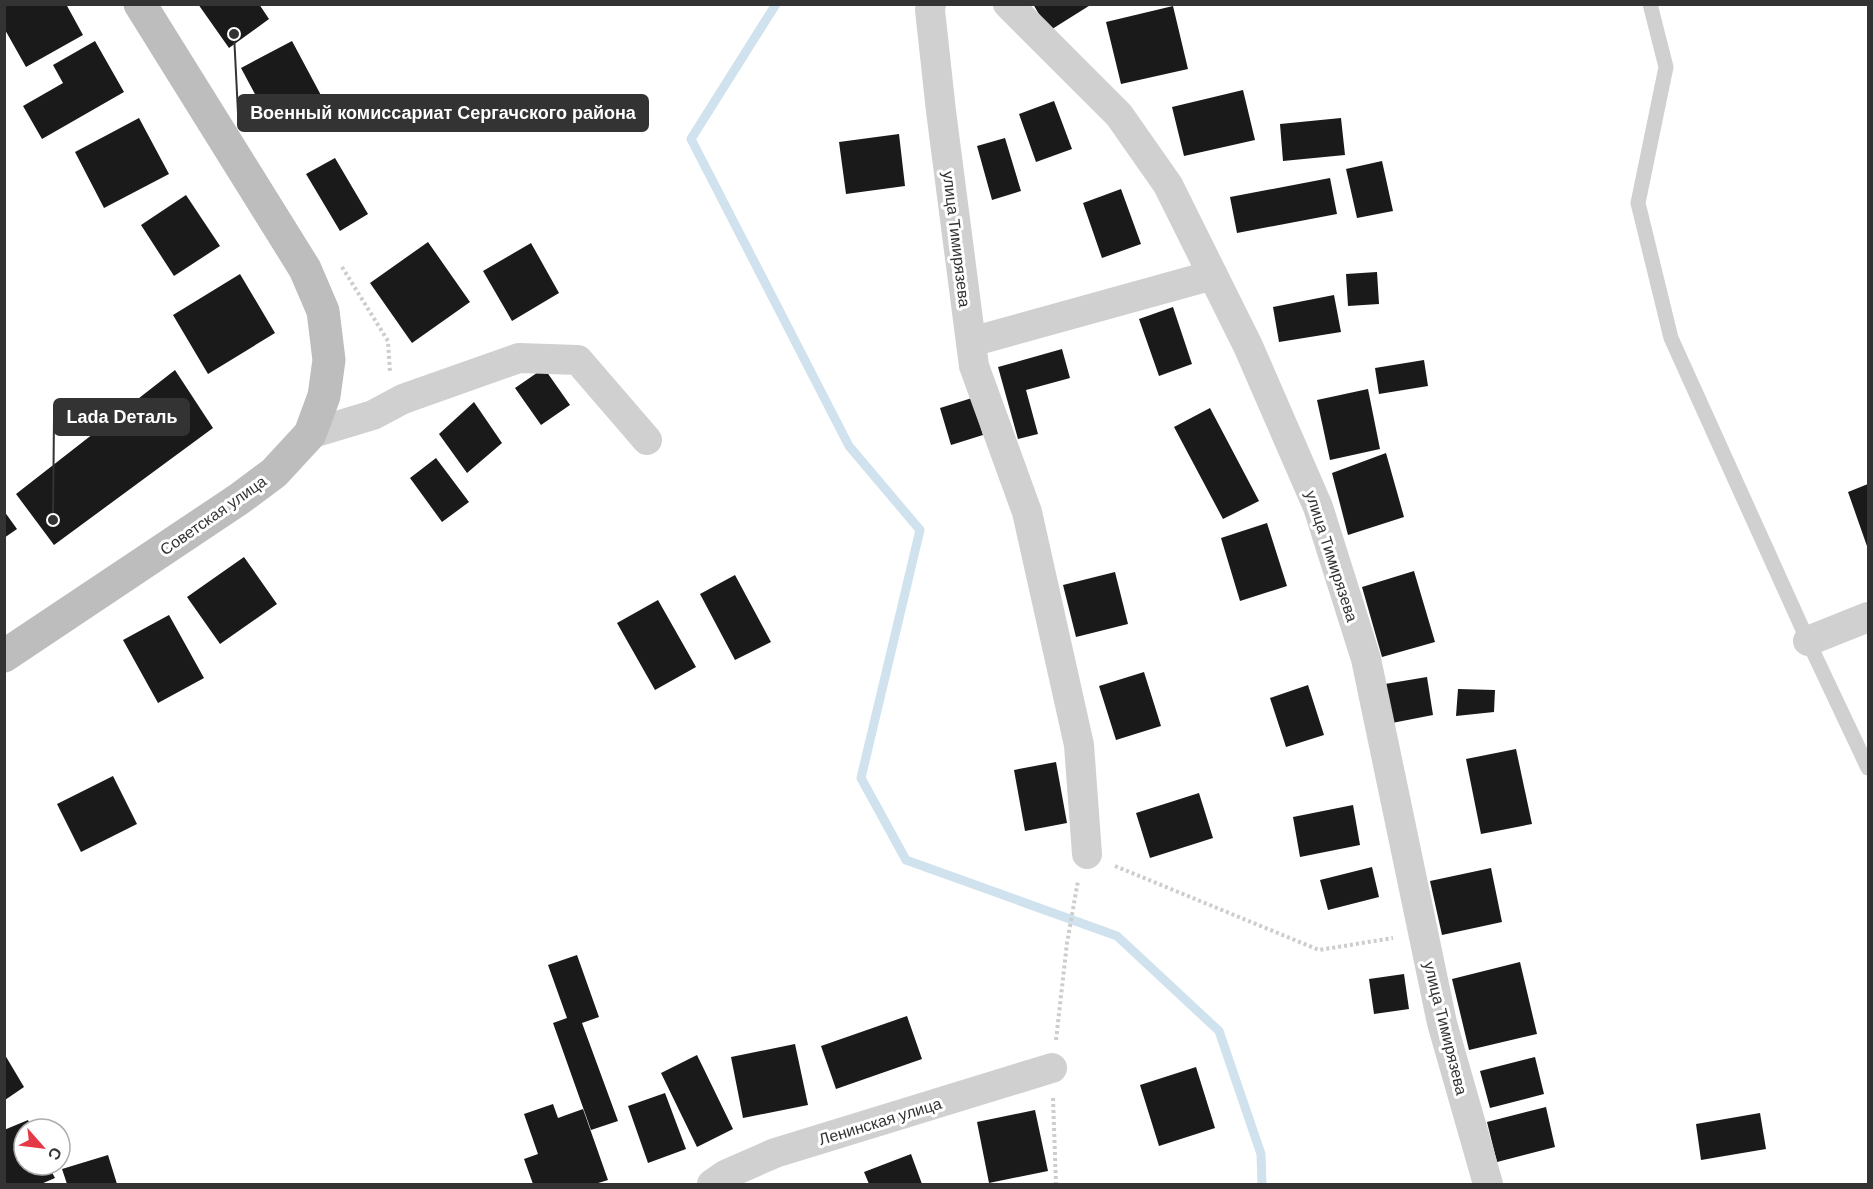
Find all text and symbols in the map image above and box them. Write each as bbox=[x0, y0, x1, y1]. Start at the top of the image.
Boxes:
callout: Военный комиссариат Сергачского района bbox=[238, 95, 648, 131]
text: Военный комиссариат Сергачского района bbox=[250, 103, 637, 123]
street label: улица Тимирязева bbox=[940, 170, 973, 308]
callout: Lada Dеталь bbox=[54, 399, 189, 435]
text: Lada Dеталь bbox=[66, 407, 178, 427]
street label: Советская улица bbox=[157, 472, 270, 558]
street label: улица Тимирязева bbox=[1302, 488, 1361, 624]
street label: улица Тимирязева bbox=[1421, 960, 1470, 1097]
street label: Ленинская улица bbox=[817, 1095, 944, 1148]
north arrow bbox=[12, 1117, 72, 1177]
text: С bbox=[44, 1145, 65, 1163]

